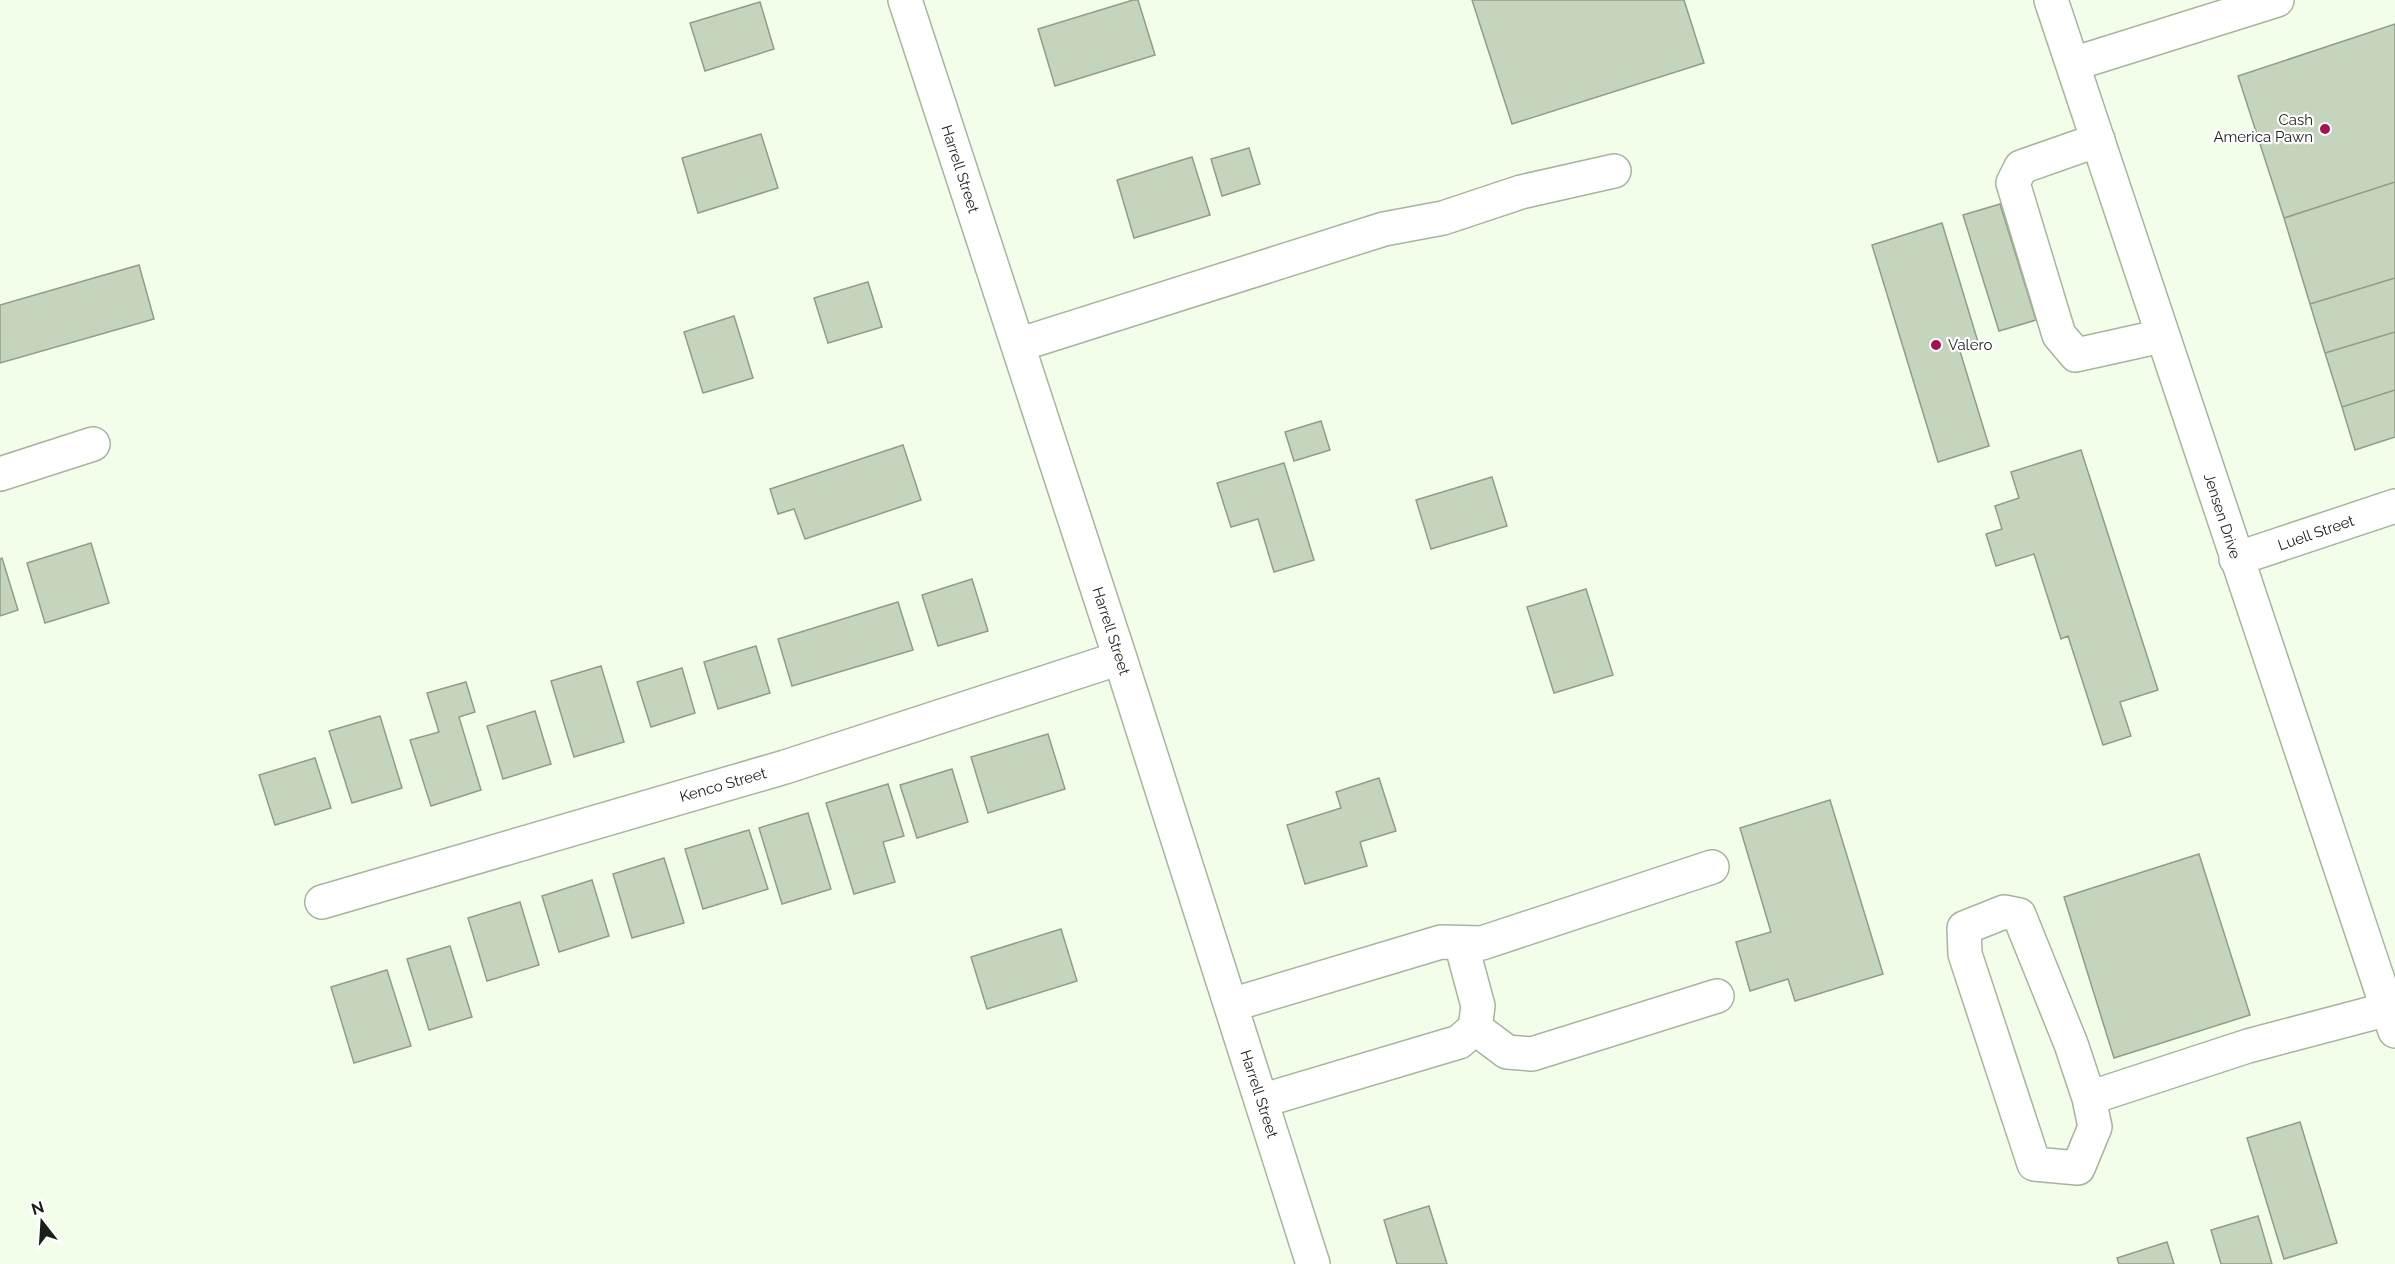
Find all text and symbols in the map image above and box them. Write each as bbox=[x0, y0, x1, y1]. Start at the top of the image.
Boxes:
place label: Cash America Pawn bbox=[2213, 111, 2313, 146]
marker: Cash America Pawn bbox=[2318, 122, 2332, 136]
street label: Harrell Street bbox=[937, 123, 983, 215]
place label: Valero bbox=[1948, 336, 1992, 354]
marker: Valero bbox=[1929, 338, 1943, 352]
street label: Jensen Drive bbox=[2200, 471, 2244, 561]
street label: Luell Street bbox=[2275, 512, 2357, 554]
street label: Harrell Street bbox=[1088, 585, 1134, 677]
street label: Kenco Street bbox=[678, 764, 768, 806]
street label: Harrell Street bbox=[1236, 1048, 1282, 1140]
north arrow bbox=[12, 1192, 72, 1252]
text: N bbox=[29, 1197, 46, 1219]

